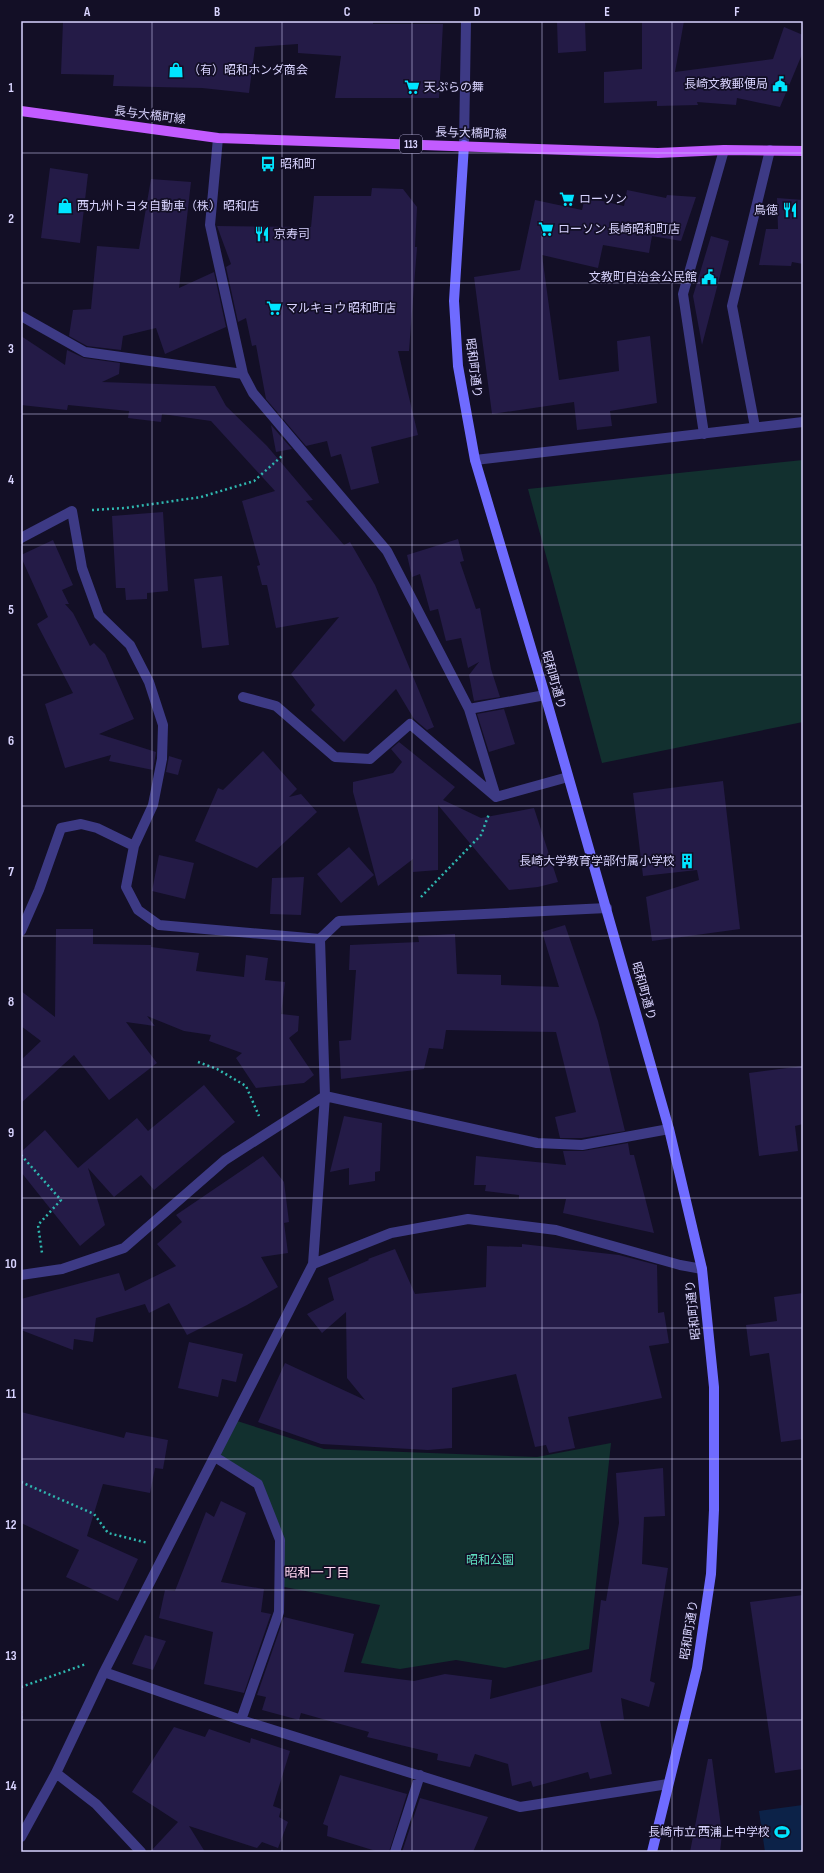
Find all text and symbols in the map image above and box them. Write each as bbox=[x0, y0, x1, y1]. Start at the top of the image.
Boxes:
text: A bbox=[83, 4, 91, 20]
text: B bbox=[214, 4, 220, 20]
text: C bbox=[344, 4, 351, 20]
text: D bbox=[474, 4, 481, 20]
text: E bbox=[604, 4, 610, 20]
text: F bbox=[734, 4, 740, 20]
shop icon: （有）昭和ホンダ商会 bbox=[167, 61, 185, 79]
place label: （有）昭和ホンダ商会 bbox=[188, 63, 308, 78]
public building icon: 長崎文教郵便局 bbox=[771, 75, 789, 93]
place label: 長崎文教郵便局 bbox=[684, 77, 768, 92]
supermarket icon: 天ぷらの舞 bbox=[403, 78, 421, 96]
text: 1 bbox=[8, 80, 14, 96]
place label: 天ぷらの舞 bbox=[424, 80, 484, 95]
street label: 長与大橋町線 bbox=[113, 104, 187, 127]
street label: 長与大橋町線 bbox=[435, 125, 507, 142]
road number: 113 bbox=[400, 135, 422, 153]
bus stop icon: 昭和町 bbox=[259, 155, 277, 173]
place label: 昭和町 bbox=[280, 157, 316, 172]
supermarket icon: ローソン bbox=[558, 190, 576, 208]
place label: ローソン bbox=[579, 192, 627, 207]
shop icon: 西九州トヨタ自動車（株） 昭和店 bbox=[56, 197, 74, 215]
place label: 西九州トヨタ自動車（株） 昭和店 bbox=[77, 199, 259, 214]
restaurant icon: 鳥徳 bbox=[781, 201, 799, 219]
place label: 鳥徳 bbox=[754, 203, 778, 218]
text: 2 bbox=[8, 211, 14, 227]
supermarket icon: ローソン 長崎昭和町店 bbox=[537, 220, 555, 238]
place label: ローソン 長崎昭和町店 bbox=[558, 222, 680, 237]
restaurant icon: 京寿司 bbox=[253, 225, 271, 243]
place label: 京寿司 bbox=[274, 227, 310, 242]
public building icon: 文教町自治会公民館 bbox=[700, 268, 718, 286]
place label: 文教町自治会公民館 bbox=[589, 270, 697, 285]
supermarket icon: マルキョウ 昭和町店 bbox=[265, 299, 283, 317]
place label: マルキョウ 昭和町店 bbox=[286, 301, 396, 316]
street label: 昭和町通り bbox=[462, 337, 485, 399]
text: 3 bbox=[8, 341, 14, 357]
text: 4 bbox=[8, 472, 14, 488]
text: 5 bbox=[8, 602, 14, 618]
street label: 昭和町通り bbox=[538, 649, 569, 711]
text: 6 bbox=[8, 733, 14, 749]
building icon: 長崎大学教育学部付属小学校 bbox=[678, 852, 696, 870]
place label: 長崎大学教育学部付属小学校 bbox=[519, 854, 675, 869]
text: 7 bbox=[8, 864, 14, 880]
street label: 昭和町通り bbox=[628, 960, 659, 1022]
text: 8 bbox=[8, 994, 14, 1010]
text: 9 bbox=[8, 1125, 14, 1141]
text: 10 bbox=[5, 1256, 17, 1272]
street label: 昭和町通り bbox=[683, 1279, 704, 1341]
text: 11 bbox=[6, 1386, 16, 1402]
text: 12 bbox=[6, 1517, 17, 1533]
park label: 昭和公園 bbox=[466, 1553, 514, 1568]
district label: 昭和一丁目 bbox=[284, 1565, 350, 1581]
street label: 昭和町通り bbox=[677, 1599, 702, 1661]
text: 13 bbox=[6, 1648, 17, 1664]
text: 14 bbox=[5, 1778, 17, 1794]
sports icon: 長崎市立 西浦上中学校 bbox=[773, 1823, 791, 1841]
place label: 長崎市立 西浦上中学校 bbox=[648, 1825, 770, 1840]

